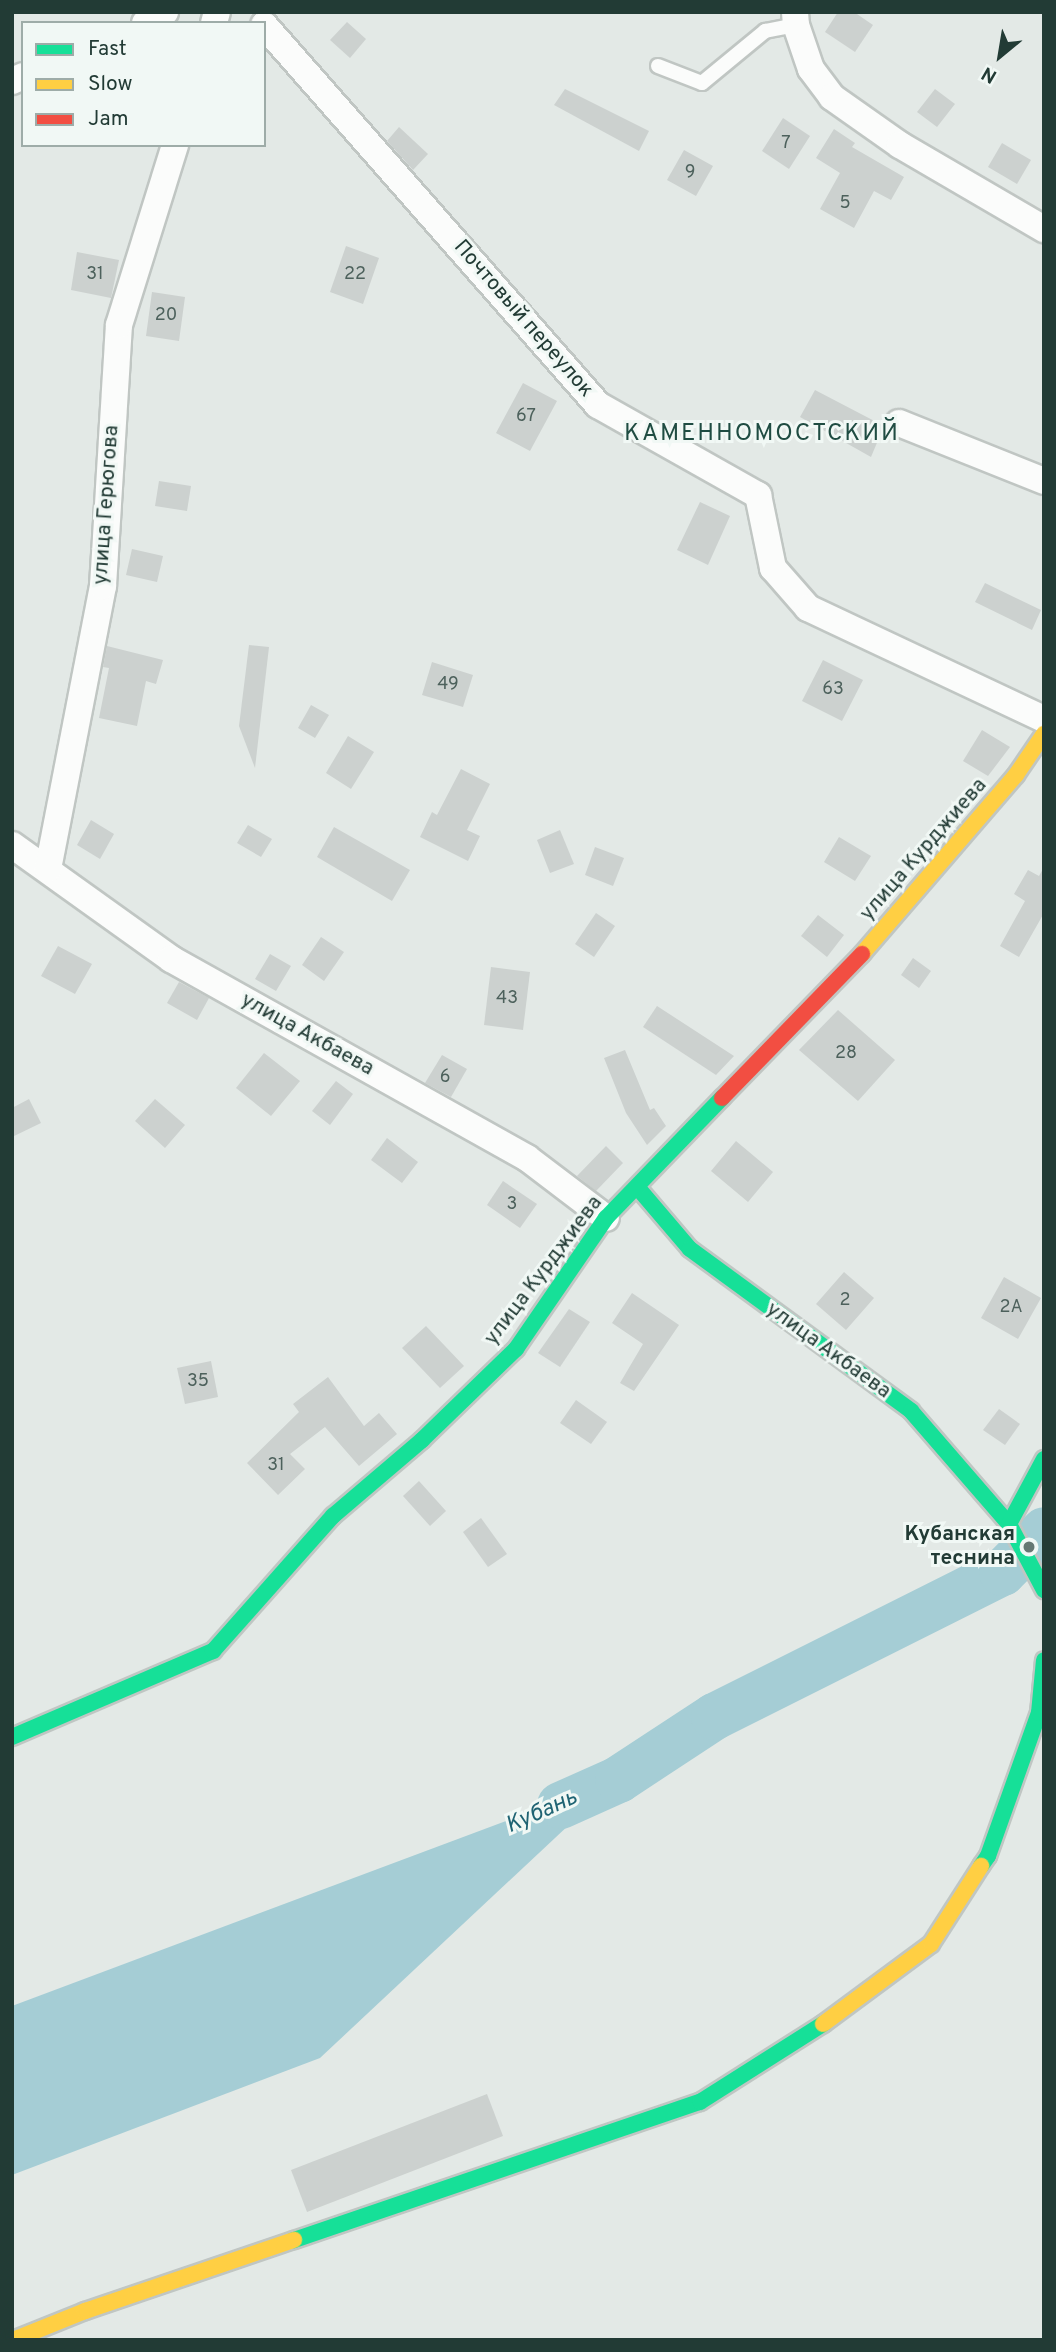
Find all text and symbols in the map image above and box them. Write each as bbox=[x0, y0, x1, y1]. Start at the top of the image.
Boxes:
legend bbox=[21, 21, 266, 147]
north arrow bbox=[965, 21, 1035, 91]
text: Fast bbox=[88, 36, 127, 63]
text: N bbox=[978, 60, 1001, 88]
text: Slow bbox=[88, 71, 133, 98]
text: Jam bbox=[88, 106, 129, 133]
house number: 7 bbox=[781, 133, 791, 155]
house number: 9 bbox=[685, 162, 695, 184]
house number: 5 bbox=[839, 193, 851, 215]
street label: Почтовый переулок bbox=[448, 235, 598, 403]
house number: 31 bbox=[86, 264, 104, 286]
house number: 22 bbox=[344, 264, 366, 286]
house number: 20 bbox=[155, 305, 177, 327]
house number: 67 bbox=[516, 406, 536, 428]
district label: КАМЕННОМОСТСКИЙ bbox=[626, 421, 898, 449]
street label: улица Герюгова bbox=[89, 424, 125, 586]
house number: 49 bbox=[437, 674, 459, 696]
house number: 63 bbox=[822, 679, 844, 701]
street label: улица Курджиева bbox=[855, 774, 993, 926]
street label: улица Акбаева bbox=[236, 988, 378, 1082]
house number: 43 bbox=[496, 988, 518, 1010]
house number: 28 bbox=[835, 1043, 857, 1065]
house number: 6 bbox=[440, 1067, 450, 1089]
street label: улица Курджиева bbox=[480, 1191, 608, 1351]
house number: 3 bbox=[507, 1194, 517, 1216]
house number: 2 bbox=[839, 1290, 851, 1312]
street label: улица Акбаева bbox=[760, 1297, 896, 1405]
house number: 2А bbox=[999, 1297, 1023, 1319]
house number: 35 bbox=[187, 1371, 209, 1393]
house number: 31 bbox=[267, 1455, 285, 1477]
place label: Кубанская теснина bbox=[904, 1522, 1015, 1572]
marker: Кубанская теснина bbox=[1021, 1539, 1037, 1555]
water label: Кубань bbox=[502, 1785, 582, 1841]

